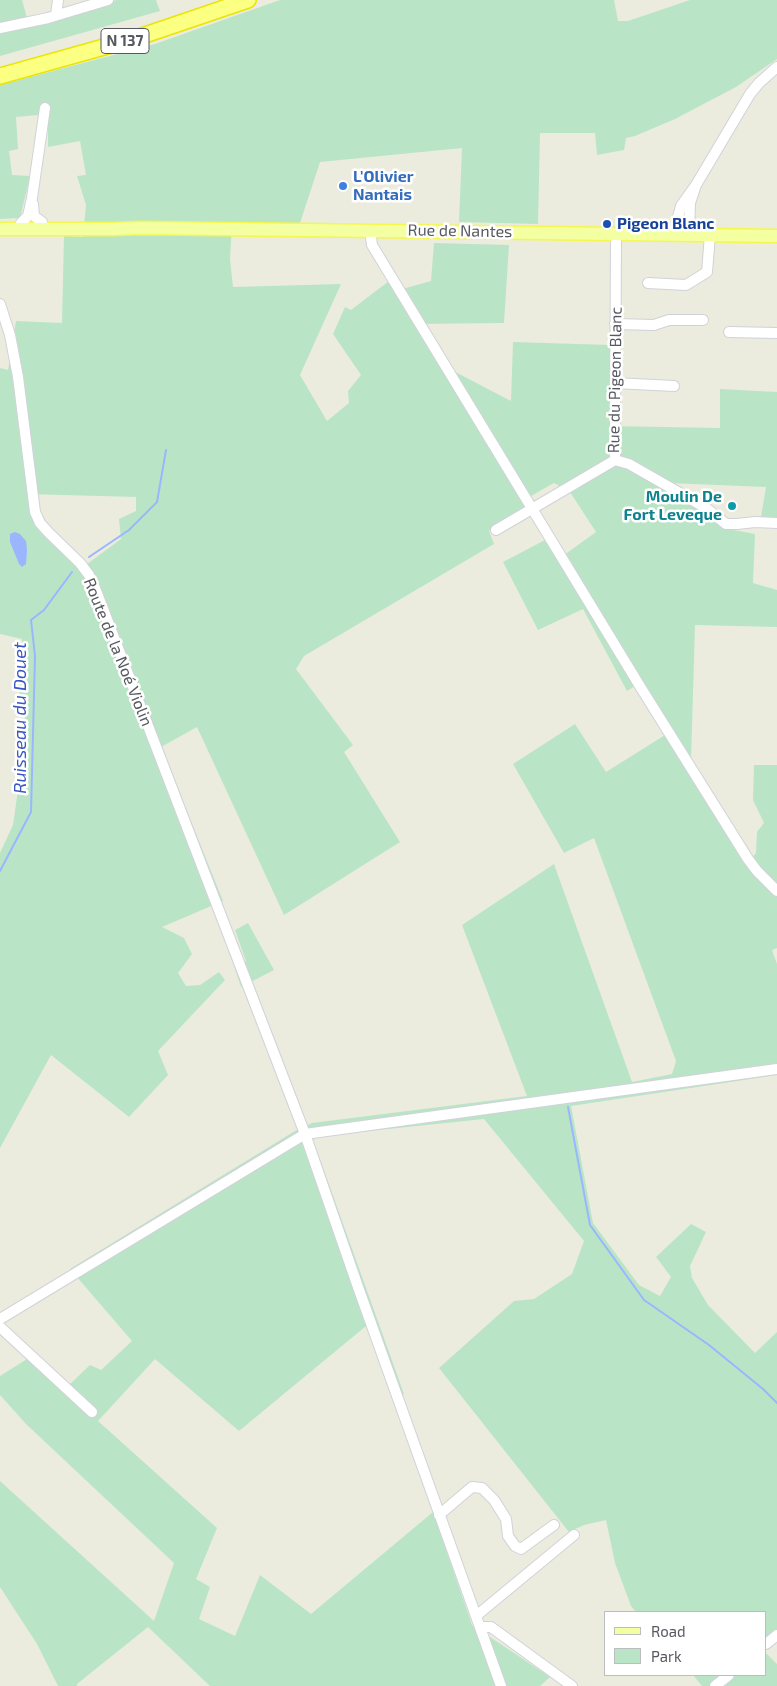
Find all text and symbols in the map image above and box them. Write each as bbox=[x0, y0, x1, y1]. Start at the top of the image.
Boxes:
road number: N 137 bbox=[101, 28, 149, 54]
place label: L'Olivier Nantais bbox=[353, 167, 413, 205]
marker: L'Olivier Nantais bbox=[337, 180, 349, 192]
place label: Pigeon Blanc bbox=[617, 214, 714, 234]
marker: Pigeon Blanc bbox=[601, 218, 613, 230]
street label: Rue de Nantes bbox=[408, 220, 512, 242]
street label: Rue du Pigeon Blanc bbox=[604, 307, 626, 453]
place label: Moulin De Fort Leveque bbox=[624, 487, 722, 525]
marker: Moulin De Fort Leveque bbox=[726, 500, 738, 512]
street label: Route de la Noé Violin bbox=[79, 575, 157, 729]
water label: Ruisseau du Douet bbox=[9, 642, 31, 794]
legend bbox=[604, 1611, 767, 1676]
text: Road bbox=[651, 1622, 686, 1640]
text: Park bbox=[651, 1647, 682, 1665]

